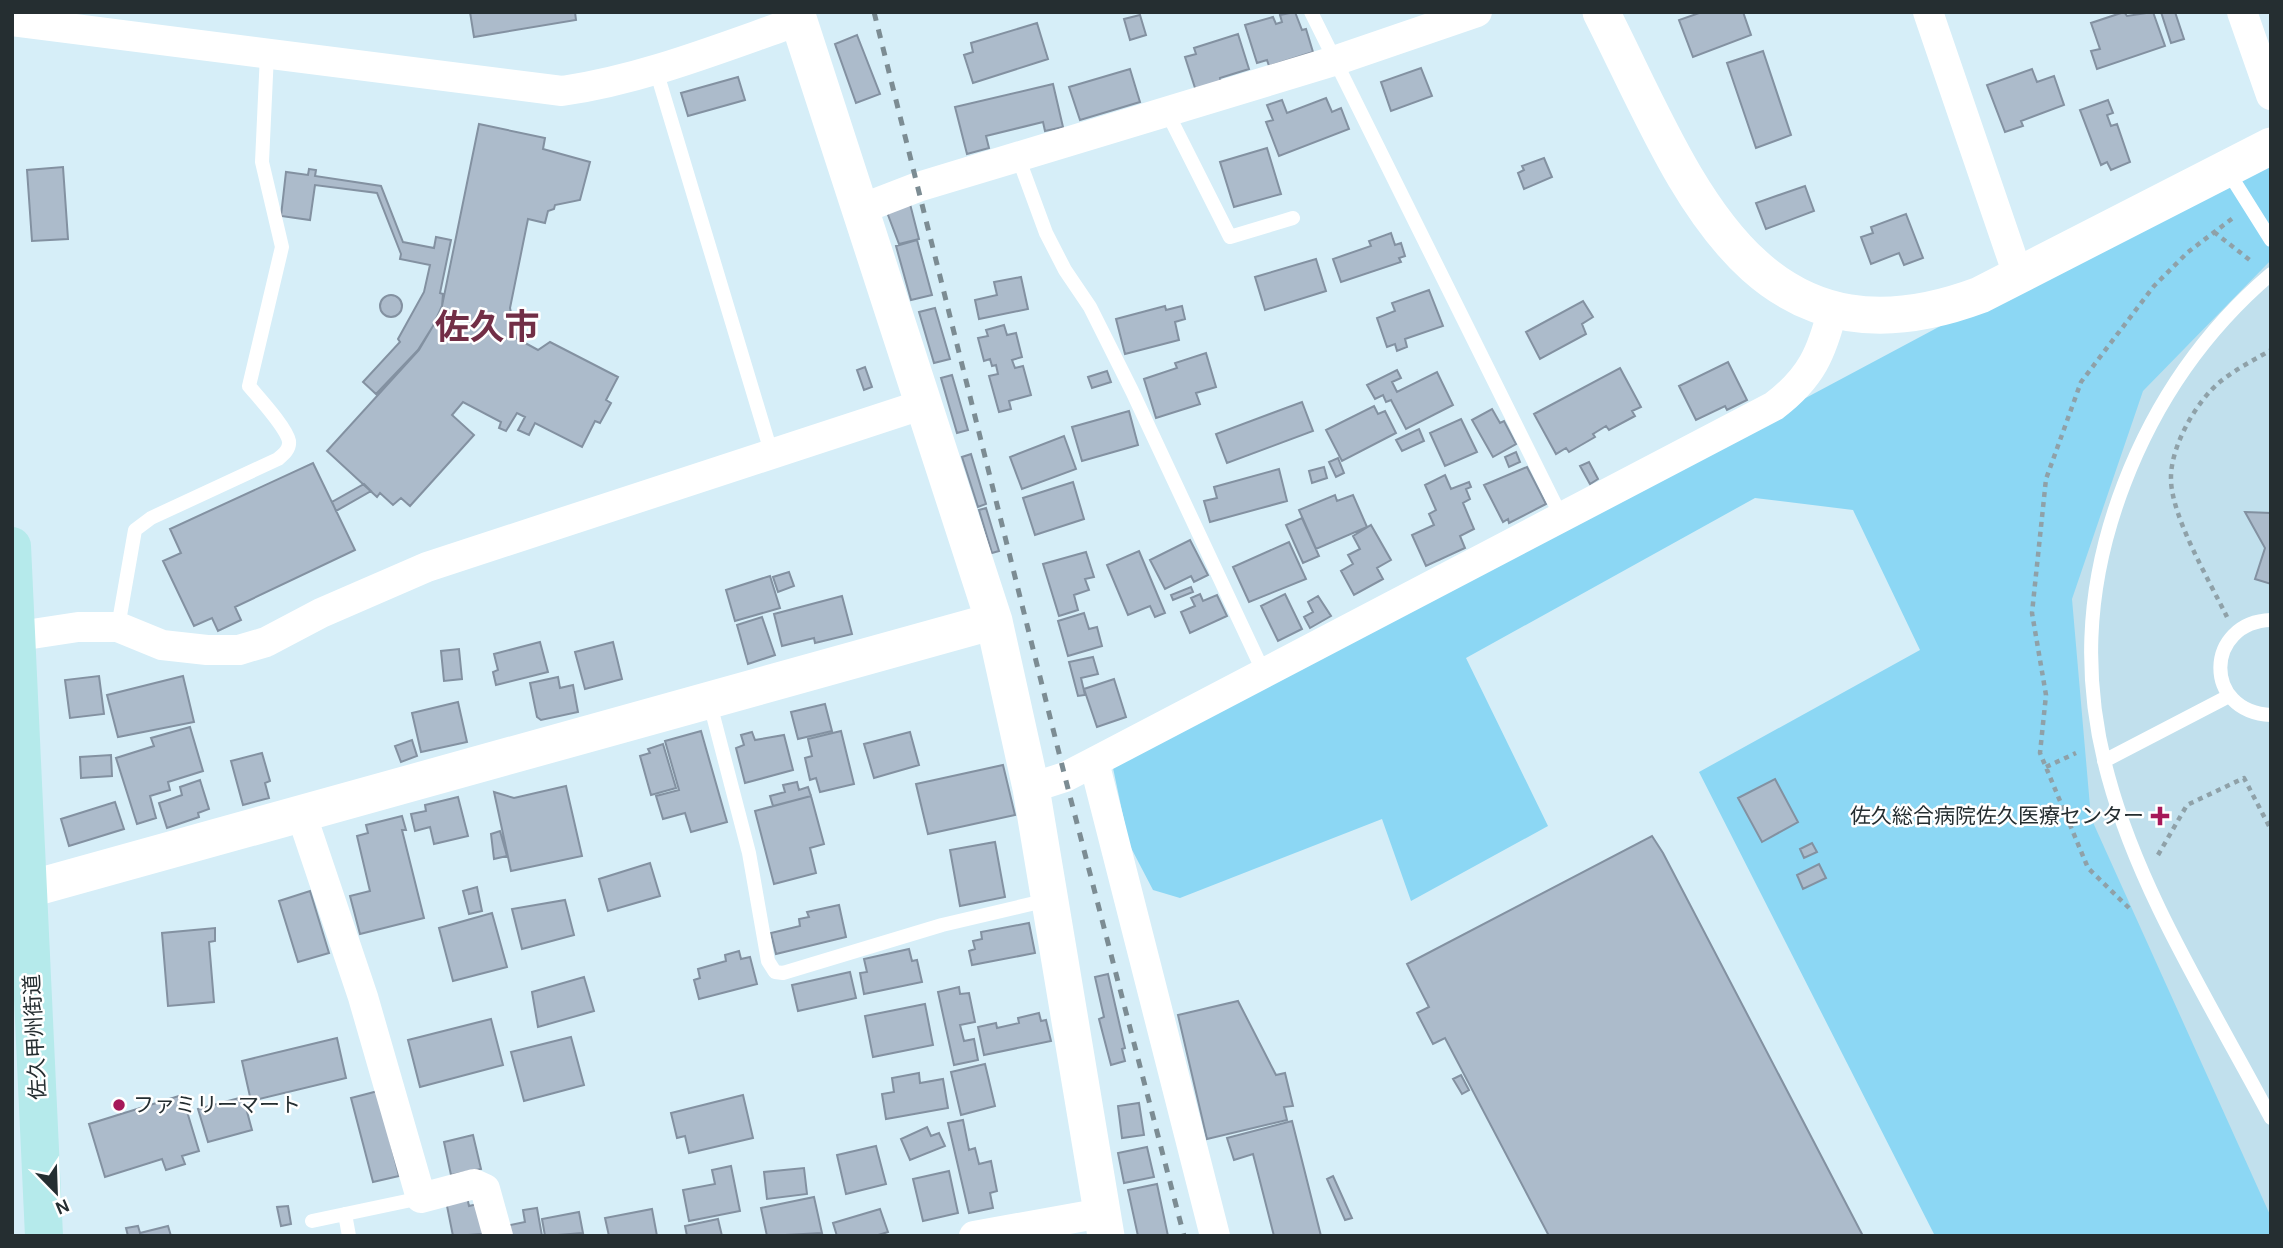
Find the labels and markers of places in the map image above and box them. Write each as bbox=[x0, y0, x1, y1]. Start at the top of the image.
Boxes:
place label: 佐久総合病院佐久医療センター bbox=[1850, 804, 2144, 828]
marker: 佐久総合病院佐久医療センター bbox=[2150, 806, 2170, 826]
place label: ファミリーマート bbox=[133, 1093, 301, 1117]
marker: ファミリーマート bbox=[111, 1097, 127, 1113]

